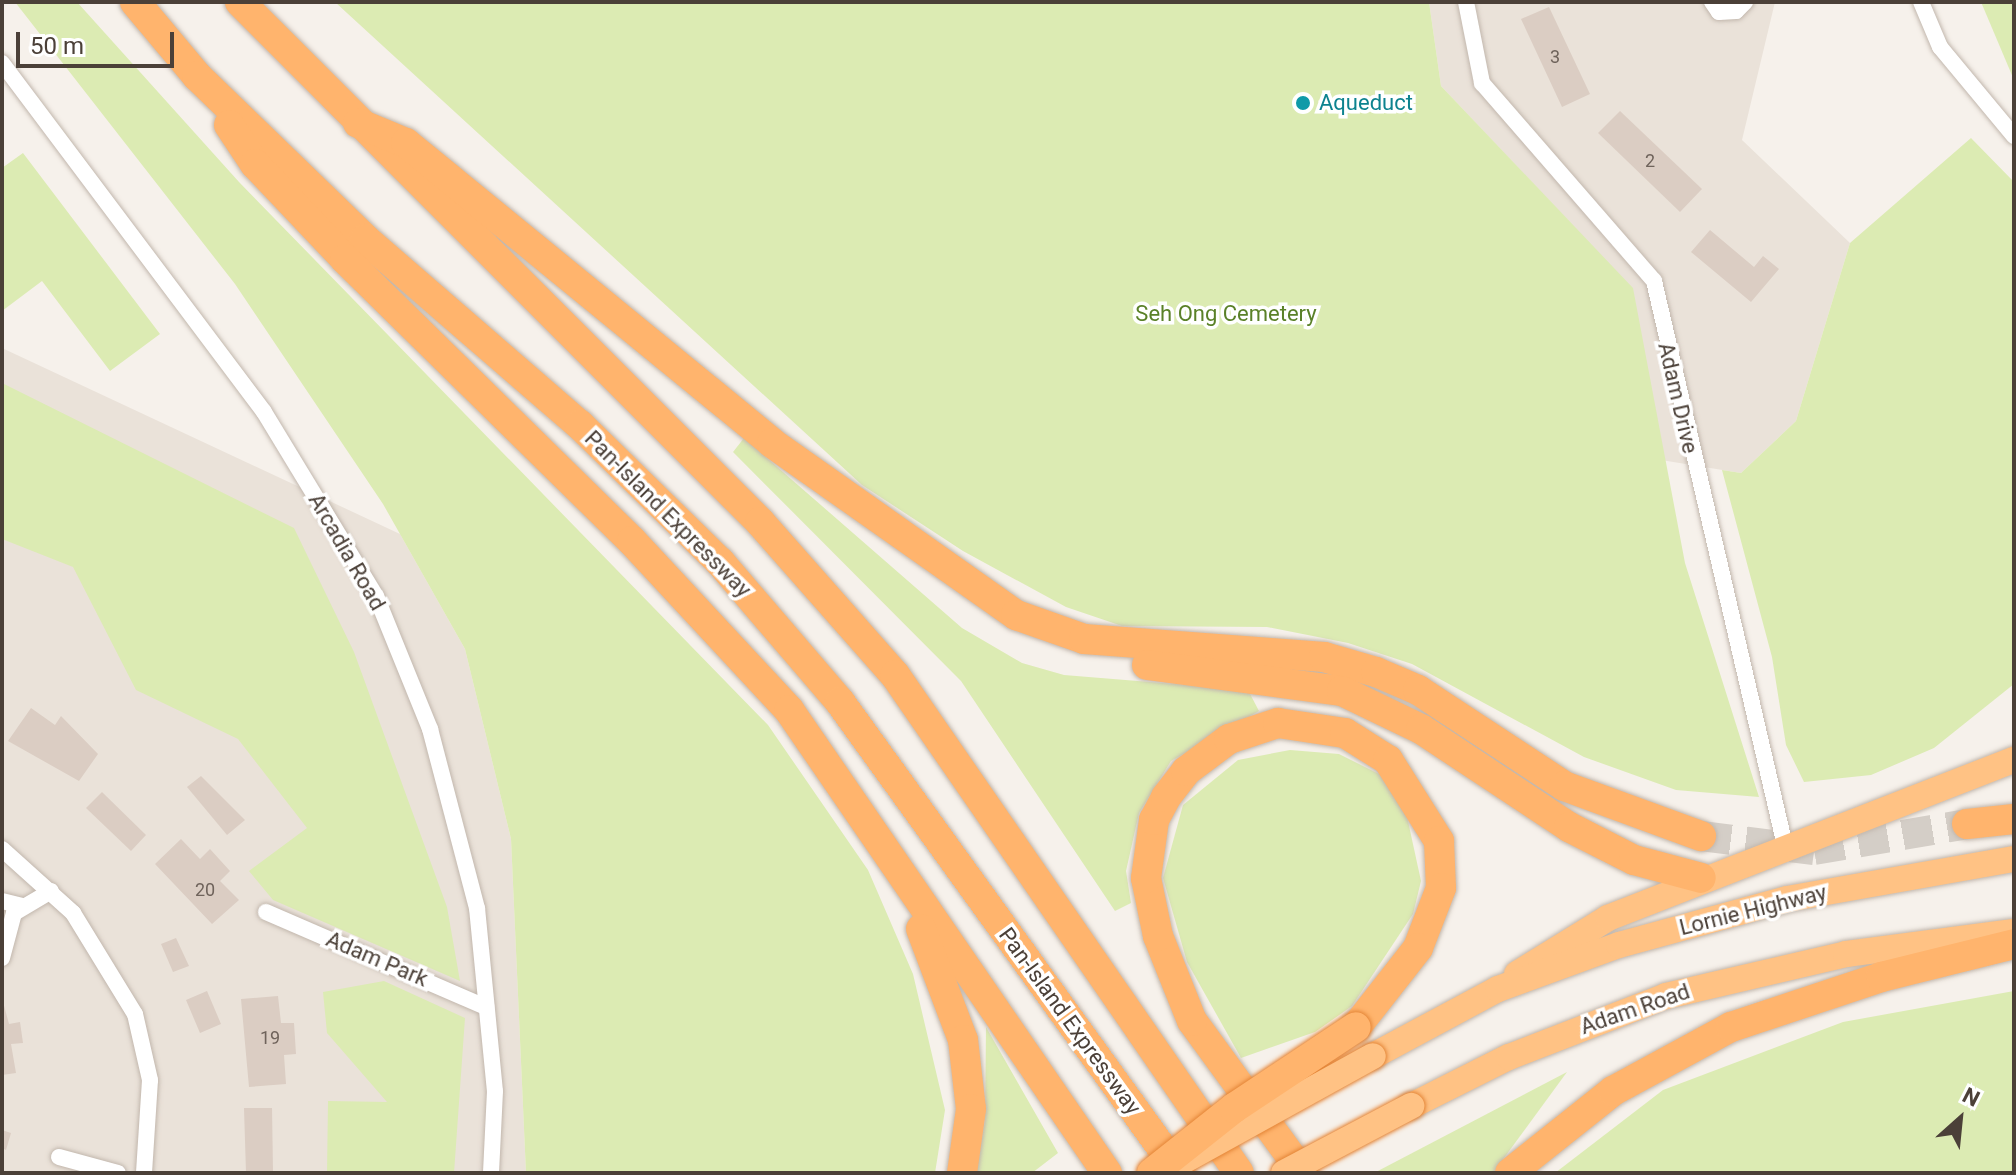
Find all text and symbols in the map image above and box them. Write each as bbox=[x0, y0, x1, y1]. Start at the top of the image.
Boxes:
scale bar bbox=[20, 16, 178, 66]
text: 50 m bbox=[30, 32, 84, 60]
house number: 3 bbox=[1550, 46, 1560, 68]
place label: Aqueduct bbox=[1319, 90, 1413, 116]
marker: Aqueduct bbox=[1294, 94, 1312, 112]
house number: 2 bbox=[1645, 150, 1655, 172]
park label: Seh Ong Cemetery bbox=[1135, 301, 1317, 327]
street label: Adam Drive bbox=[1652, 340, 1704, 456]
street label: Pan-Island Expressway bbox=[579, 425, 757, 603]
street label: Arcadia Road bbox=[303, 489, 391, 615]
house number: 20 bbox=[195, 879, 215, 901]
street label: Lornie Highway bbox=[1677, 879, 1829, 941]
street label: Pan-Island Expressway bbox=[993, 922, 1147, 1120]
street label: Adam Park bbox=[322, 926, 432, 992]
street label: Adam Road bbox=[1577, 978, 1693, 1040]
house number: 19 bbox=[260, 1027, 280, 1049]
north arrow bbox=[1920, 1079, 2000, 1159]
text: N bbox=[1959, 1083, 1984, 1112]

